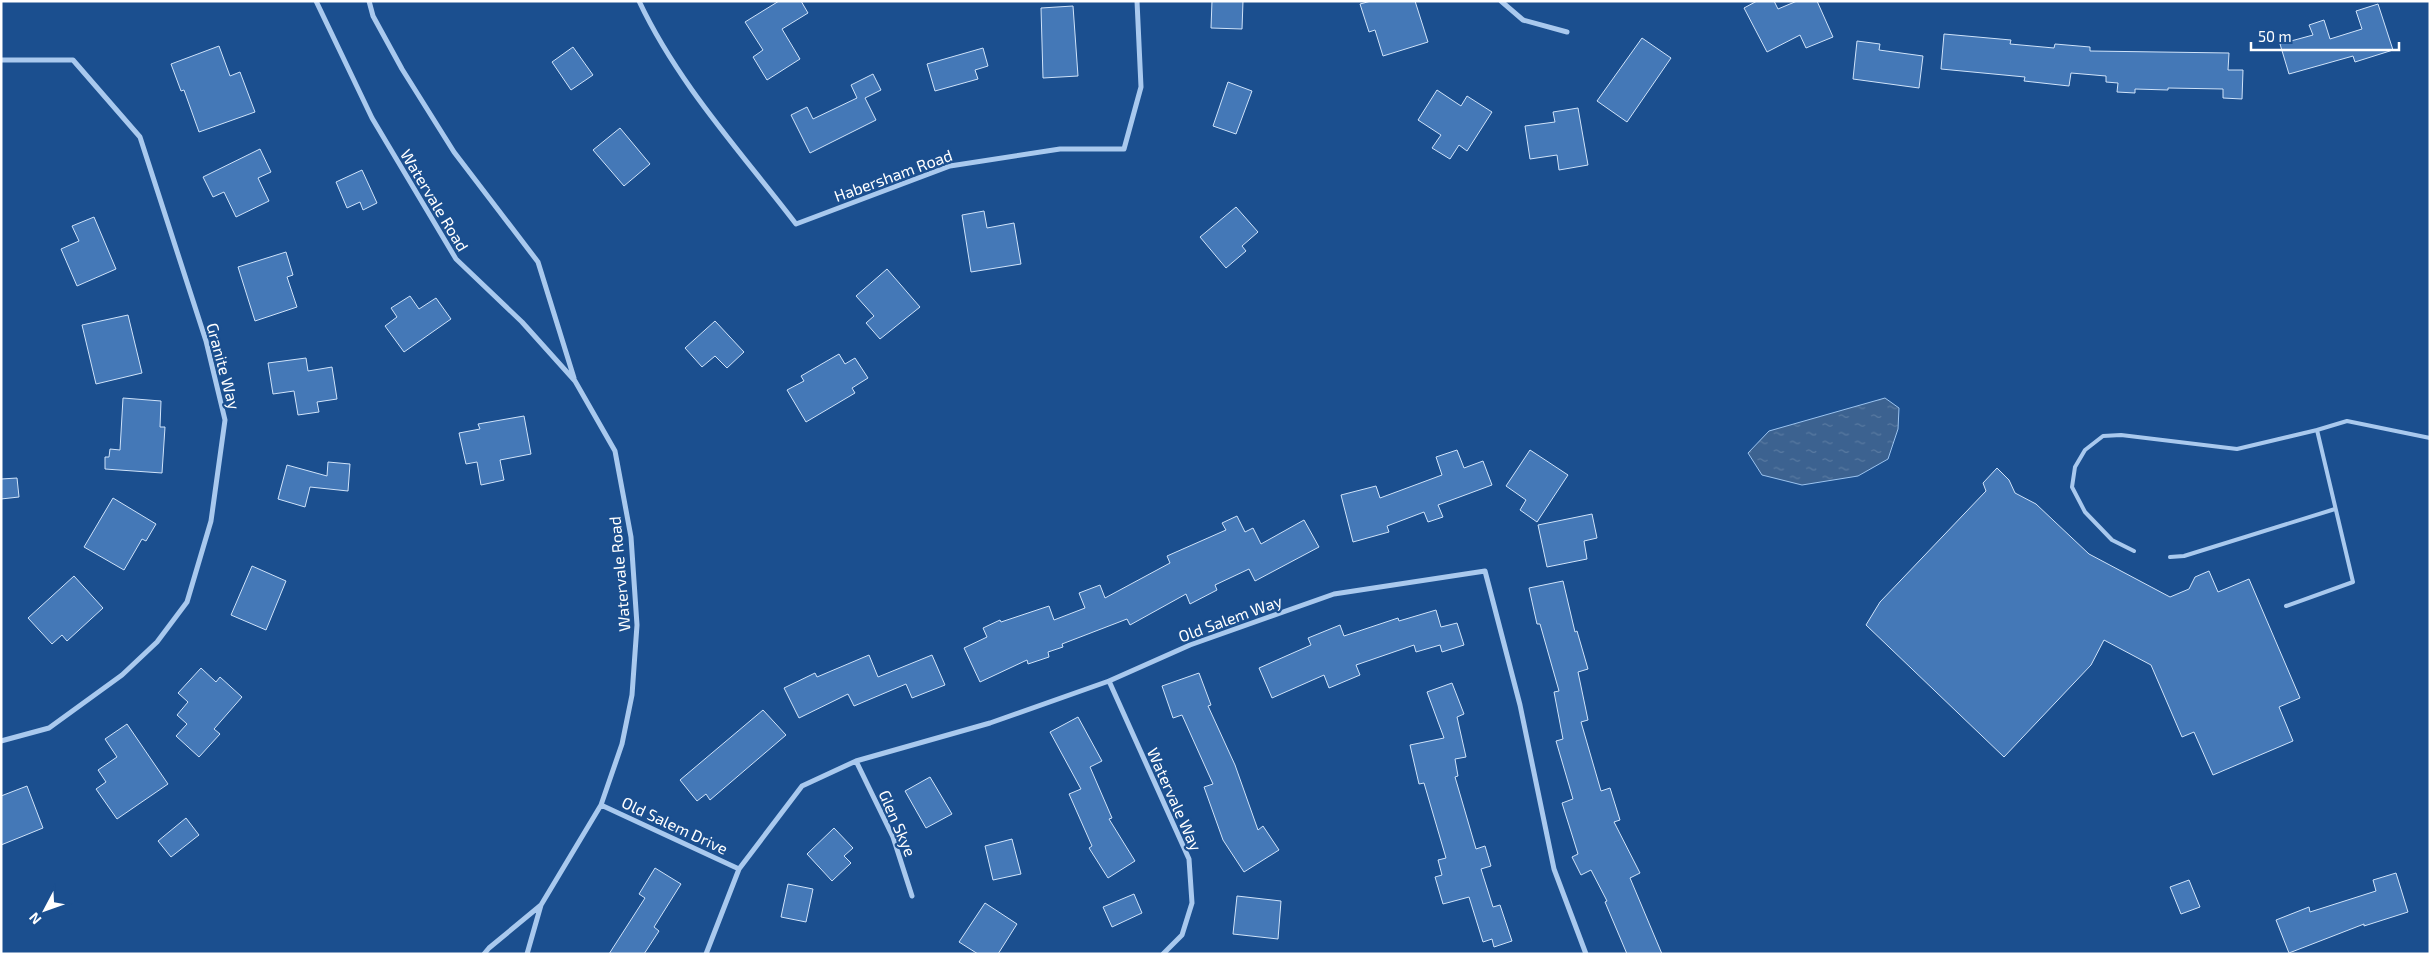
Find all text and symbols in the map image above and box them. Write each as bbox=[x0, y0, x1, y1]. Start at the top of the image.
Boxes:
scale bar bbox=[2251, 20, 2398, 52]
text: 50 m bbox=[2258, 27, 2292, 45]
street label: Watervale Road bbox=[397, 145, 473, 255]
street label: Habersham Road bbox=[831, 145, 955, 205]
street label: Granite Way bbox=[203, 321, 245, 412]
street label: Watervale Road bbox=[604, 515, 634, 633]
street label: Old Salem Way bbox=[1176, 590, 1285, 646]
street label: Watervale Way bbox=[1144, 744, 1206, 854]
street label: Glen Skye bbox=[876, 787, 920, 859]
street label: Old Salem Drive bbox=[619, 792, 731, 858]
north arrow bbox=[20, 885, 70, 935]
text: N bbox=[25, 909, 45, 928]

